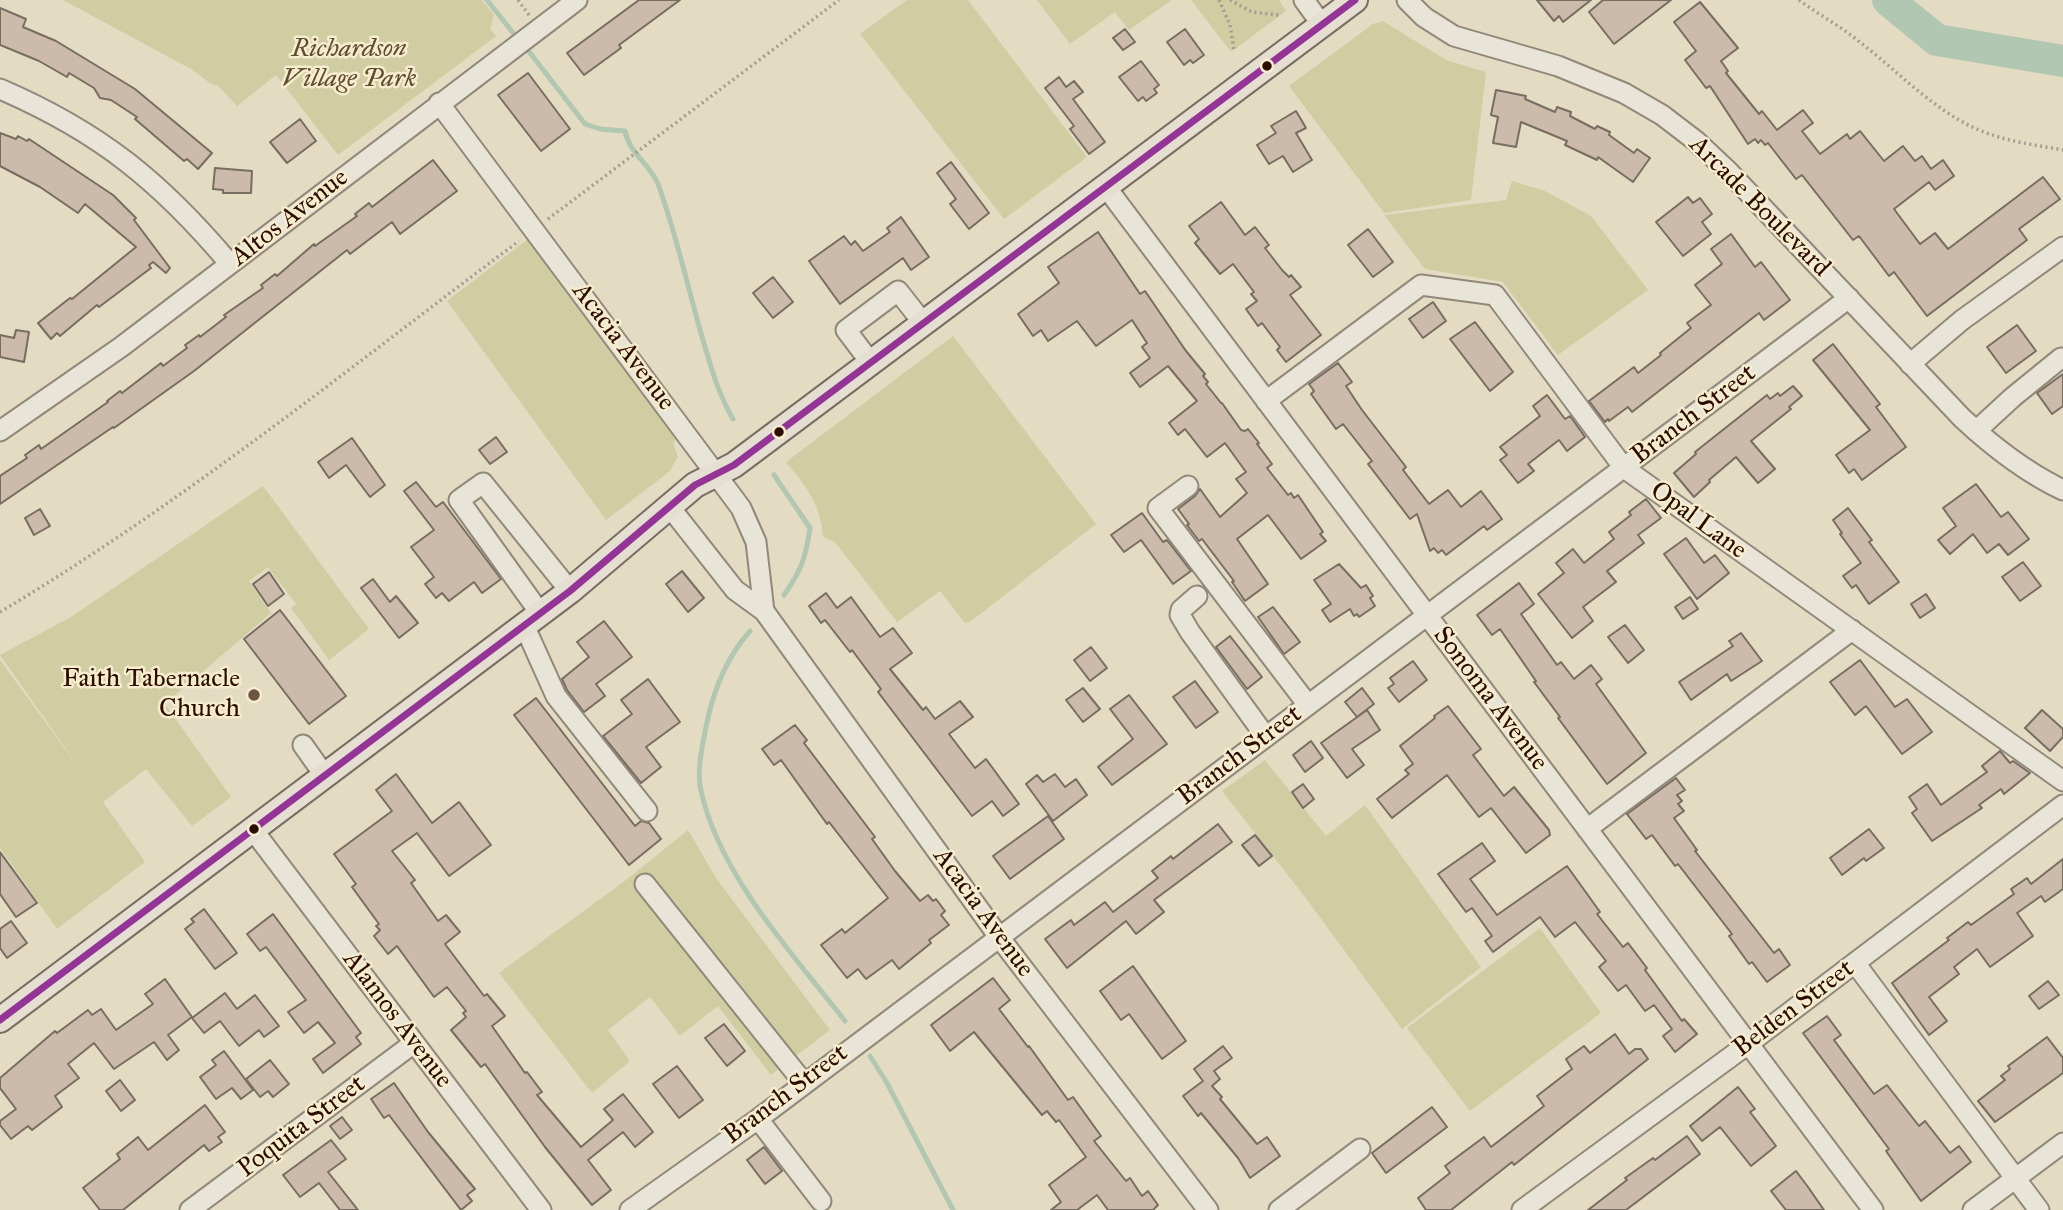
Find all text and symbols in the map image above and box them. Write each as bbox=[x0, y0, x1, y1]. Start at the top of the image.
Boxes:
park label: Richardson Village Park bbox=[282, 34, 416, 96]
unlabelled marker bbox=[1260, 59, 1274, 73]
street label: Arcade Boulevard bbox=[1682, 130, 1836, 284]
street label: Altos Avenue bbox=[225, 163, 355, 273]
street label: Acacia Avenue bbox=[565, 277, 681, 417]
street label: Branch Street bbox=[1626, 358, 1762, 472]
unlabelled marker bbox=[772, 425, 786, 439]
street label: Opal Lane bbox=[1644, 476, 1752, 566]
street label: Sonoma Avenue bbox=[1426, 621, 1554, 777]
place label: Faith Tabernacle Church bbox=[62, 664, 240, 726]
marker: Faith Tabernacle Church bbox=[246, 687, 262, 703]
street label: Branch Street bbox=[1172, 699, 1308, 813]
unlabelled marker bbox=[247, 822, 261, 836]
street label: Acacia Avenue bbox=[926, 842, 1040, 984]
street label: Alamos Avenue bbox=[335, 945, 459, 1095]
street label: Belden Street bbox=[1727, 953, 1861, 1065]
street label: Branch Street bbox=[718, 1038, 854, 1152]
street label: Poquita Street bbox=[232, 1069, 372, 1185]

